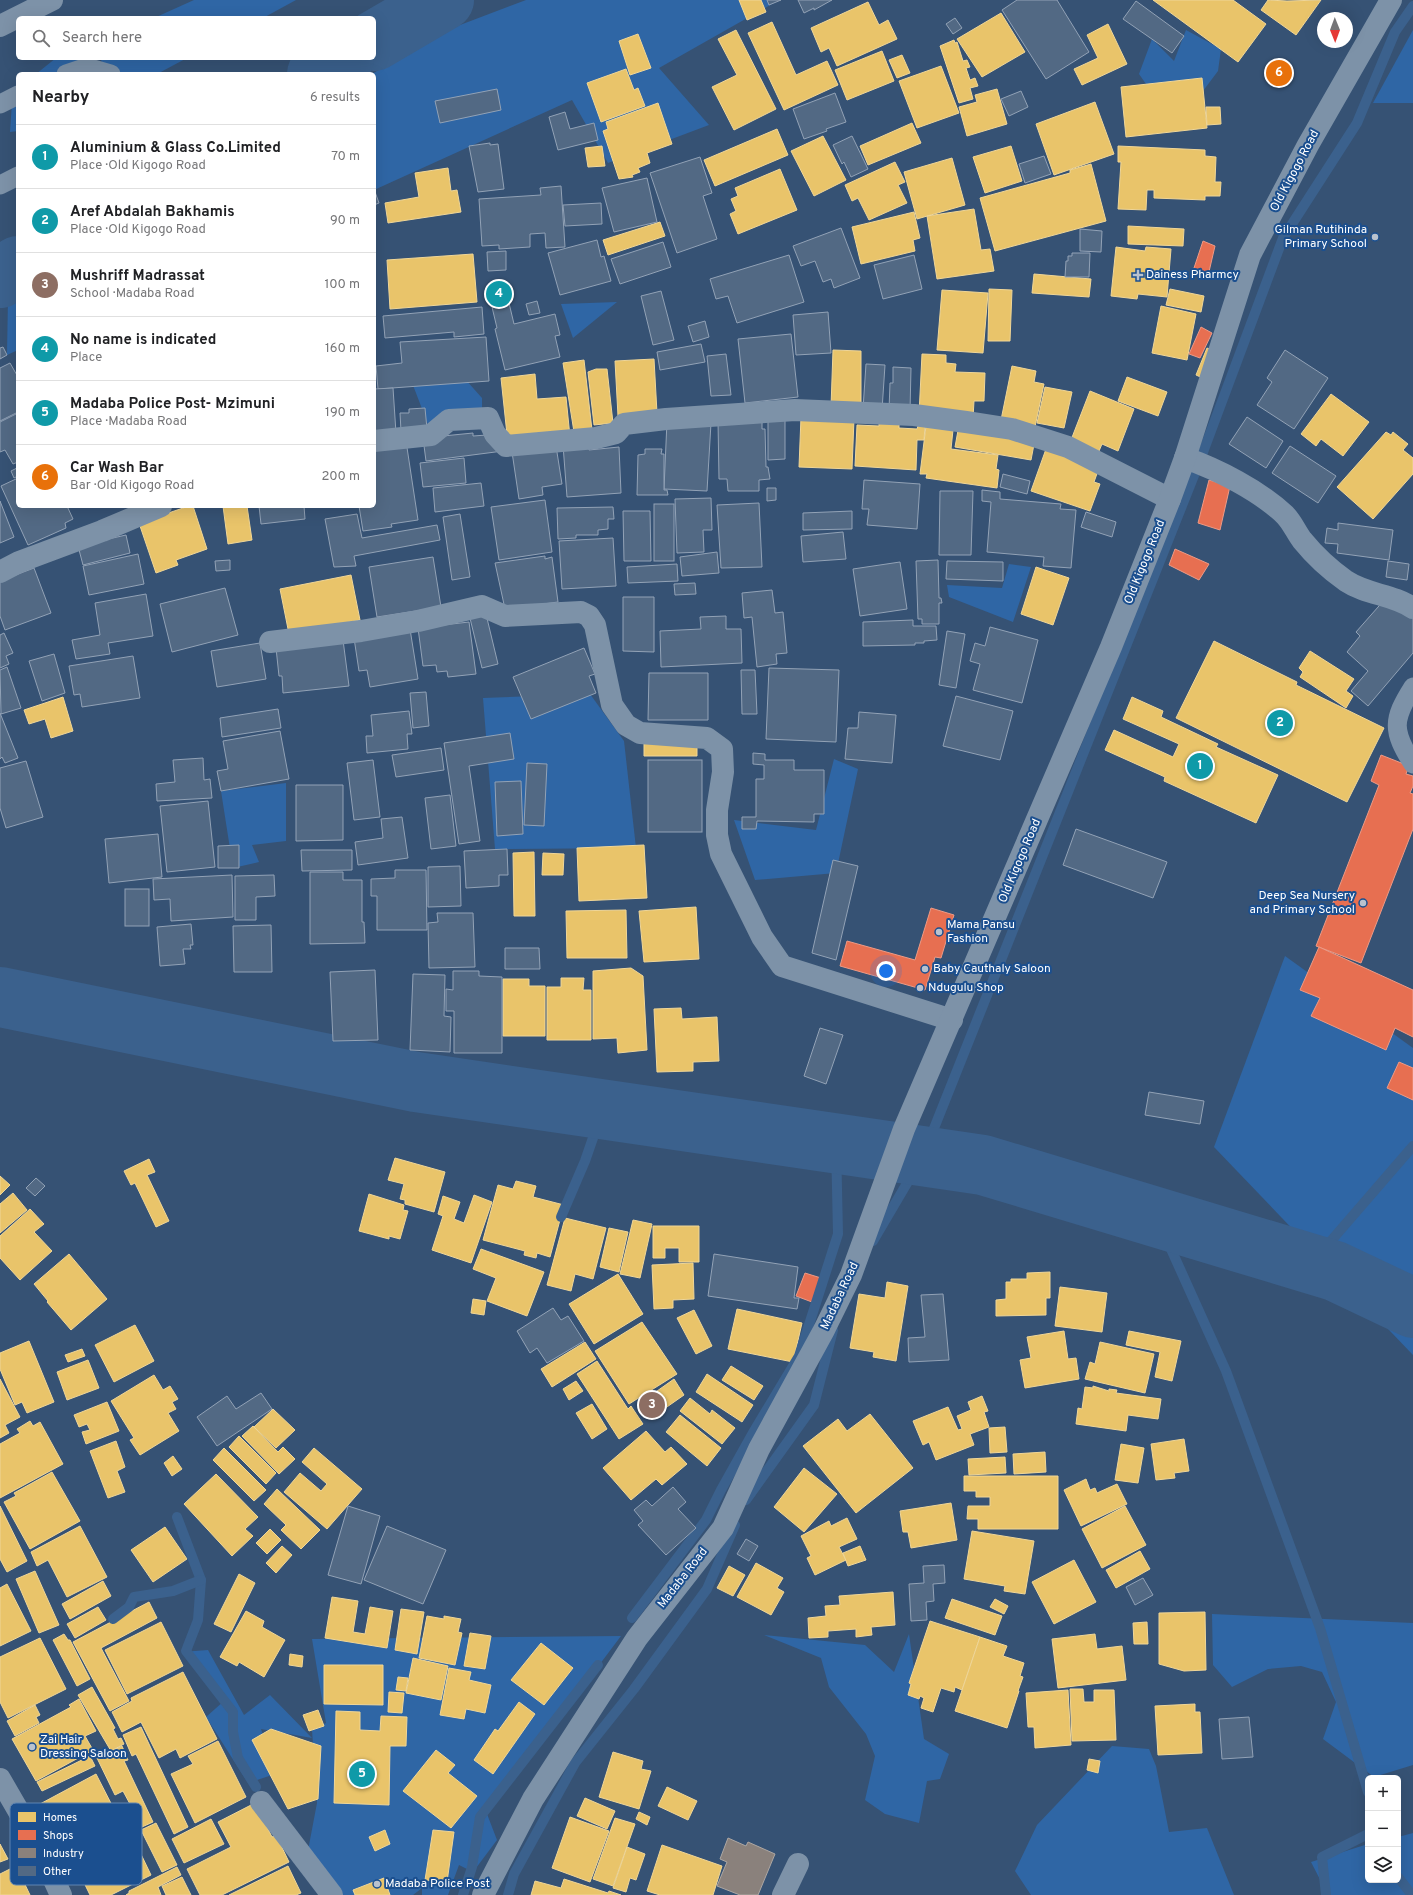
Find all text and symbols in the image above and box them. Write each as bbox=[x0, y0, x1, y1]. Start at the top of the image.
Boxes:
north arrow bbox=[1317, 12, 1353, 48]
search box bbox=[16, 16, 376, 60]
icon: search bbox=[30, 27, 52, 49]
text: Search here bbox=[62, 29, 142, 48]
pin: 6 bbox=[1266, 58, 1292, 88]
text: Nearby bbox=[32, 87, 89, 109]
text: 6 results bbox=[310, 90, 360, 106]
street label: Old Kigogo Road bbox=[1267, 128, 1323, 214]
text: Aluminium & Glass Co.Limited bbox=[70, 139, 281, 158]
text: 1 bbox=[42, 149, 48, 165]
text: 70 m bbox=[331, 149, 360, 165]
text: Place · Old Kigogo Road bbox=[70, 158, 206, 174]
text: Aref Abdalah Bakhamis bbox=[70, 203, 235, 222]
text: 2 bbox=[41, 213, 49, 229]
text: 90 m bbox=[330, 213, 360, 229]
text: Place · Old Kigogo Road bbox=[70, 222, 206, 238]
place label: Gilman Rutihinda Primary School bbox=[1275, 222, 1367, 252]
marker: Gilman Rutihinda Primary School bbox=[1370, 232, 1380, 242]
text: Mushriff Madrassat bbox=[70, 267, 205, 286]
place label: Dainess Pharmcy bbox=[1146, 267, 1239, 283]
marker: Dainess Pharmcy bbox=[1133, 270, 1143, 280]
text: 3 bbox=[41, 277, 49, 293]
text: 100 m bbox=[324, 277, 360, 293]
pin: 4 bbox=[486, 279, 512, 309]
text: School · Madaba Road bbox=[70, 286, 195, 302]
text: No name is indicated bbox=[70, 331, 216, 350]
text: 4 bbox=[41, 341, 49, 357]
text: 160 m bbox=[325, 341, 360, 357]
text: Place bbox=[70, 350, 102, 366]
text: Madaba Police Post- Mzimuni bbox=[70, 395, 275, 414]
text: 5 bbox=[41, 405, 49, 421]
text: 190 m bbox=[325, 405, 360, 421]
text: Place · Madaba Road bbox=[70, 414, 187, 430]
text: Car Wash Bar bbox=[70, 459, 164, 478]
text: 6 bbox=[41, 469, 49, 485]
text: 200 m bbox=[321, 469, 360, 485]
text: Bar · Old Kigogo Road bbox=[70, 478, 194, 494]
street label: Old Kigogo Road bbox=[1121, 517, 1169, 607]
pin: 2 bbox=[1267, 708, 1293, 738]
pin: 1 bbox=[1187, 751, 1213, 781]
street label: Old Kigogo Road bbox=[995, 816, 1045, 906]
place label: Deep Sea Nursery and Primary School bbox=[1250, 888, 1355, 918]
marker: Deep Sea Nursery and Primary School bbox=[1358, 898, 1368, 908]
place label: Mama Pansu Fashion bbox=[947, 917, 1015, 947]
marker: Mama Pansu Fashion bbox=[934, 927, 944, 937]
your location bbox=[876, 961, 896, 981]
place label: Baby Cauthaly Saloon bbox=[933, 961, 1051, 977]
marker: Baby Cauthaly Saloon bbox=[920, 964, 930, 974]
place label: Ndugulu Shop bbox=[928, 980, 1004, 996]
marker: Ndugulu Shop bbox=[915, 983, 925, 993]
street label: Madaba Road bbox=[817, 1260, 863, 1332]
pin: 3 bbox=[639, 1390, 665, 1420]
street label: Madaba Road bbox=[654, 1544, 712, 1612]
place label: Zai Hair Dressing Saloon bbox=[40, 1732, 127, 1762]
marker: Zai Hair Dressing Saloon bbox=[27, 1742, 37, 1752]
pin: 5 bbox=[349, 1759, 375, 1789]
map controls bbox=[1365, 1775, 1401, 1883]
button: + bbox=[1365, 1775, 1401, 1811]
legend bbox=[10, 1803, 142, 1885]
text: Homes bbox=[43, 1811, 77, 1825]
button: − bbox=[1365, 1811, 1401, 1847]
text: Shops bbox=[43, 1829, 73, 1843]
text: Industry bbox=[43, 1847, 84, 1861]
button: layers bbox=[1365, 1847, 1401, 1883]
text: Other bbox=[43, 1865, 72, 1879]
place label: Madaba Police Post bbox=[385, 1876, 490, 1892]
marker: Madaba Police Post bbox=[372, 1879, 382, 1889]

